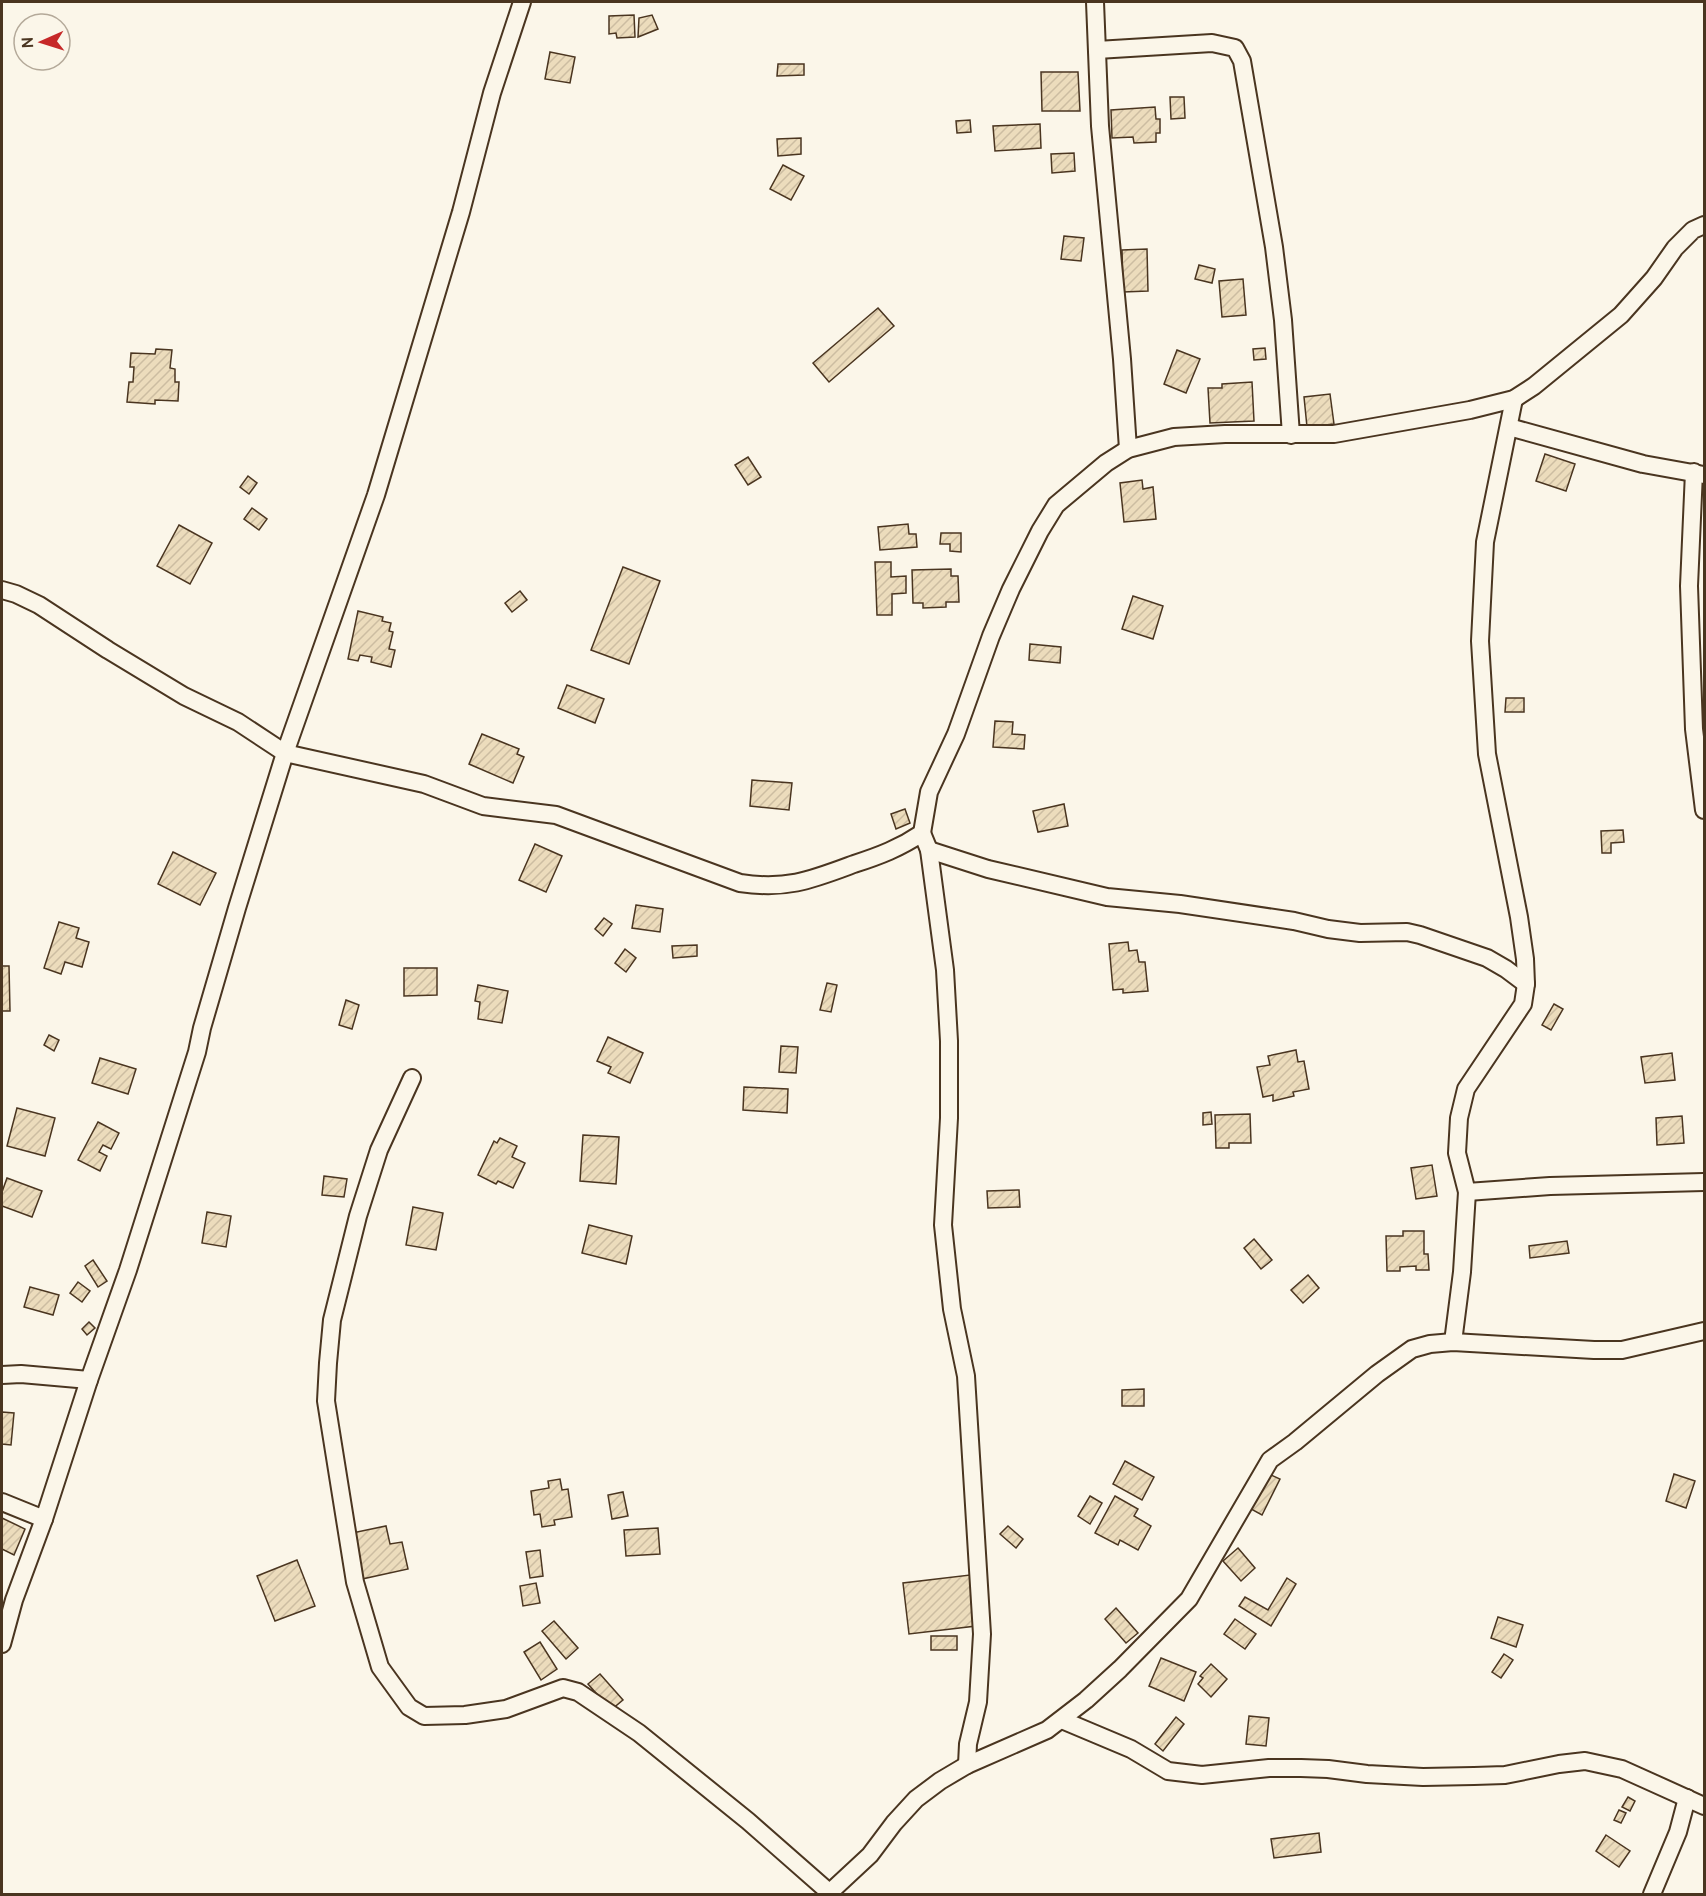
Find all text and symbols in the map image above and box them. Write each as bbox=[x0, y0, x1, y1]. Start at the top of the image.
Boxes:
north arrow bbox=[12, 12, 72, 72]
text: N bbox=[18, 37, 37, 49]

